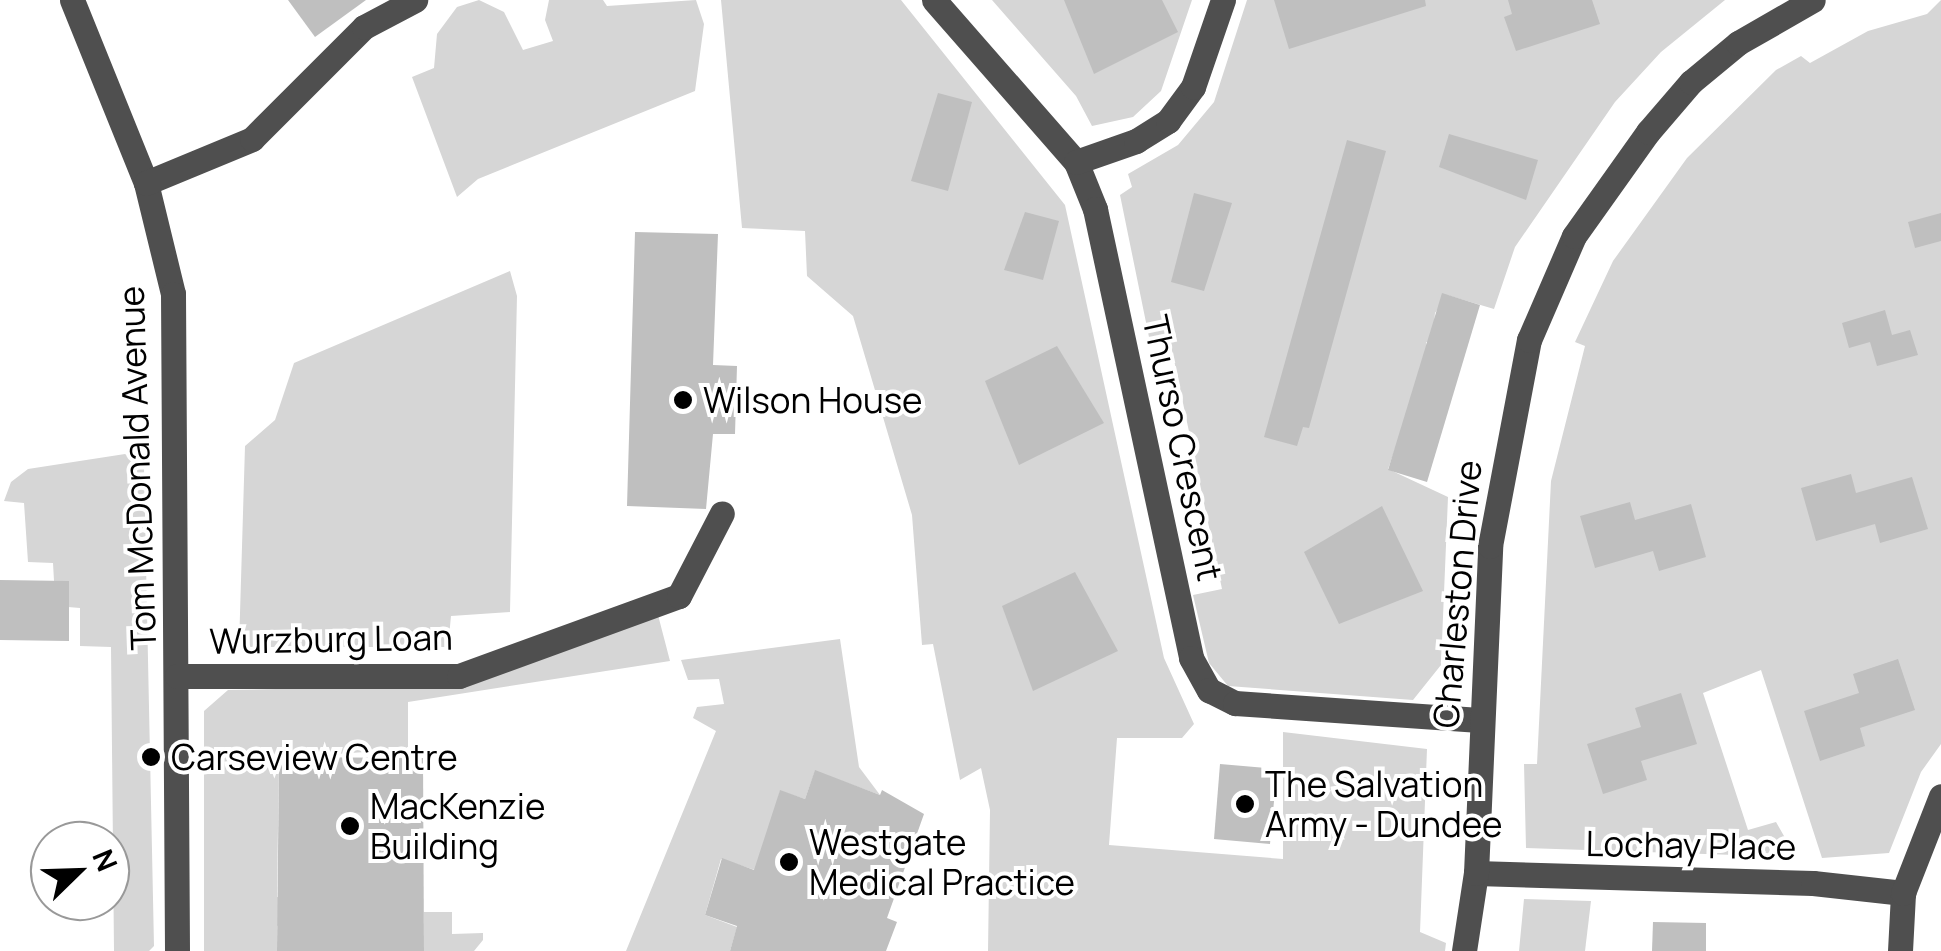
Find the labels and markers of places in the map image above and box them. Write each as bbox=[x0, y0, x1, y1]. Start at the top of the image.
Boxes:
place label: Wilson House bbox=[703, 379, 923, 421]
marker: Wilson House bbox=[672, 389, 694, 411]
place label: Carseview Centre bbox=[171, 736, 458, 778]
marker: Carseview Centre bbox=[140, 746, 162, 768]
place label: The Salvation Army - Dundee bbox=[1265, 763, 1503, 845]
place label: MacKenzie Building bbox=[370, 785, 545, 867]
marker: The Salvation Army - Dundee bbox=[1234, 793, 1256, 815]
marker: MacKenzie Building bbox=[339, 815, 361, 837]
place label: Westgate Medical Practice bbox=[809, 821, 1075, 903]
marker: Westgate Medical Practice bbox=[778, 851, 800, 873]

